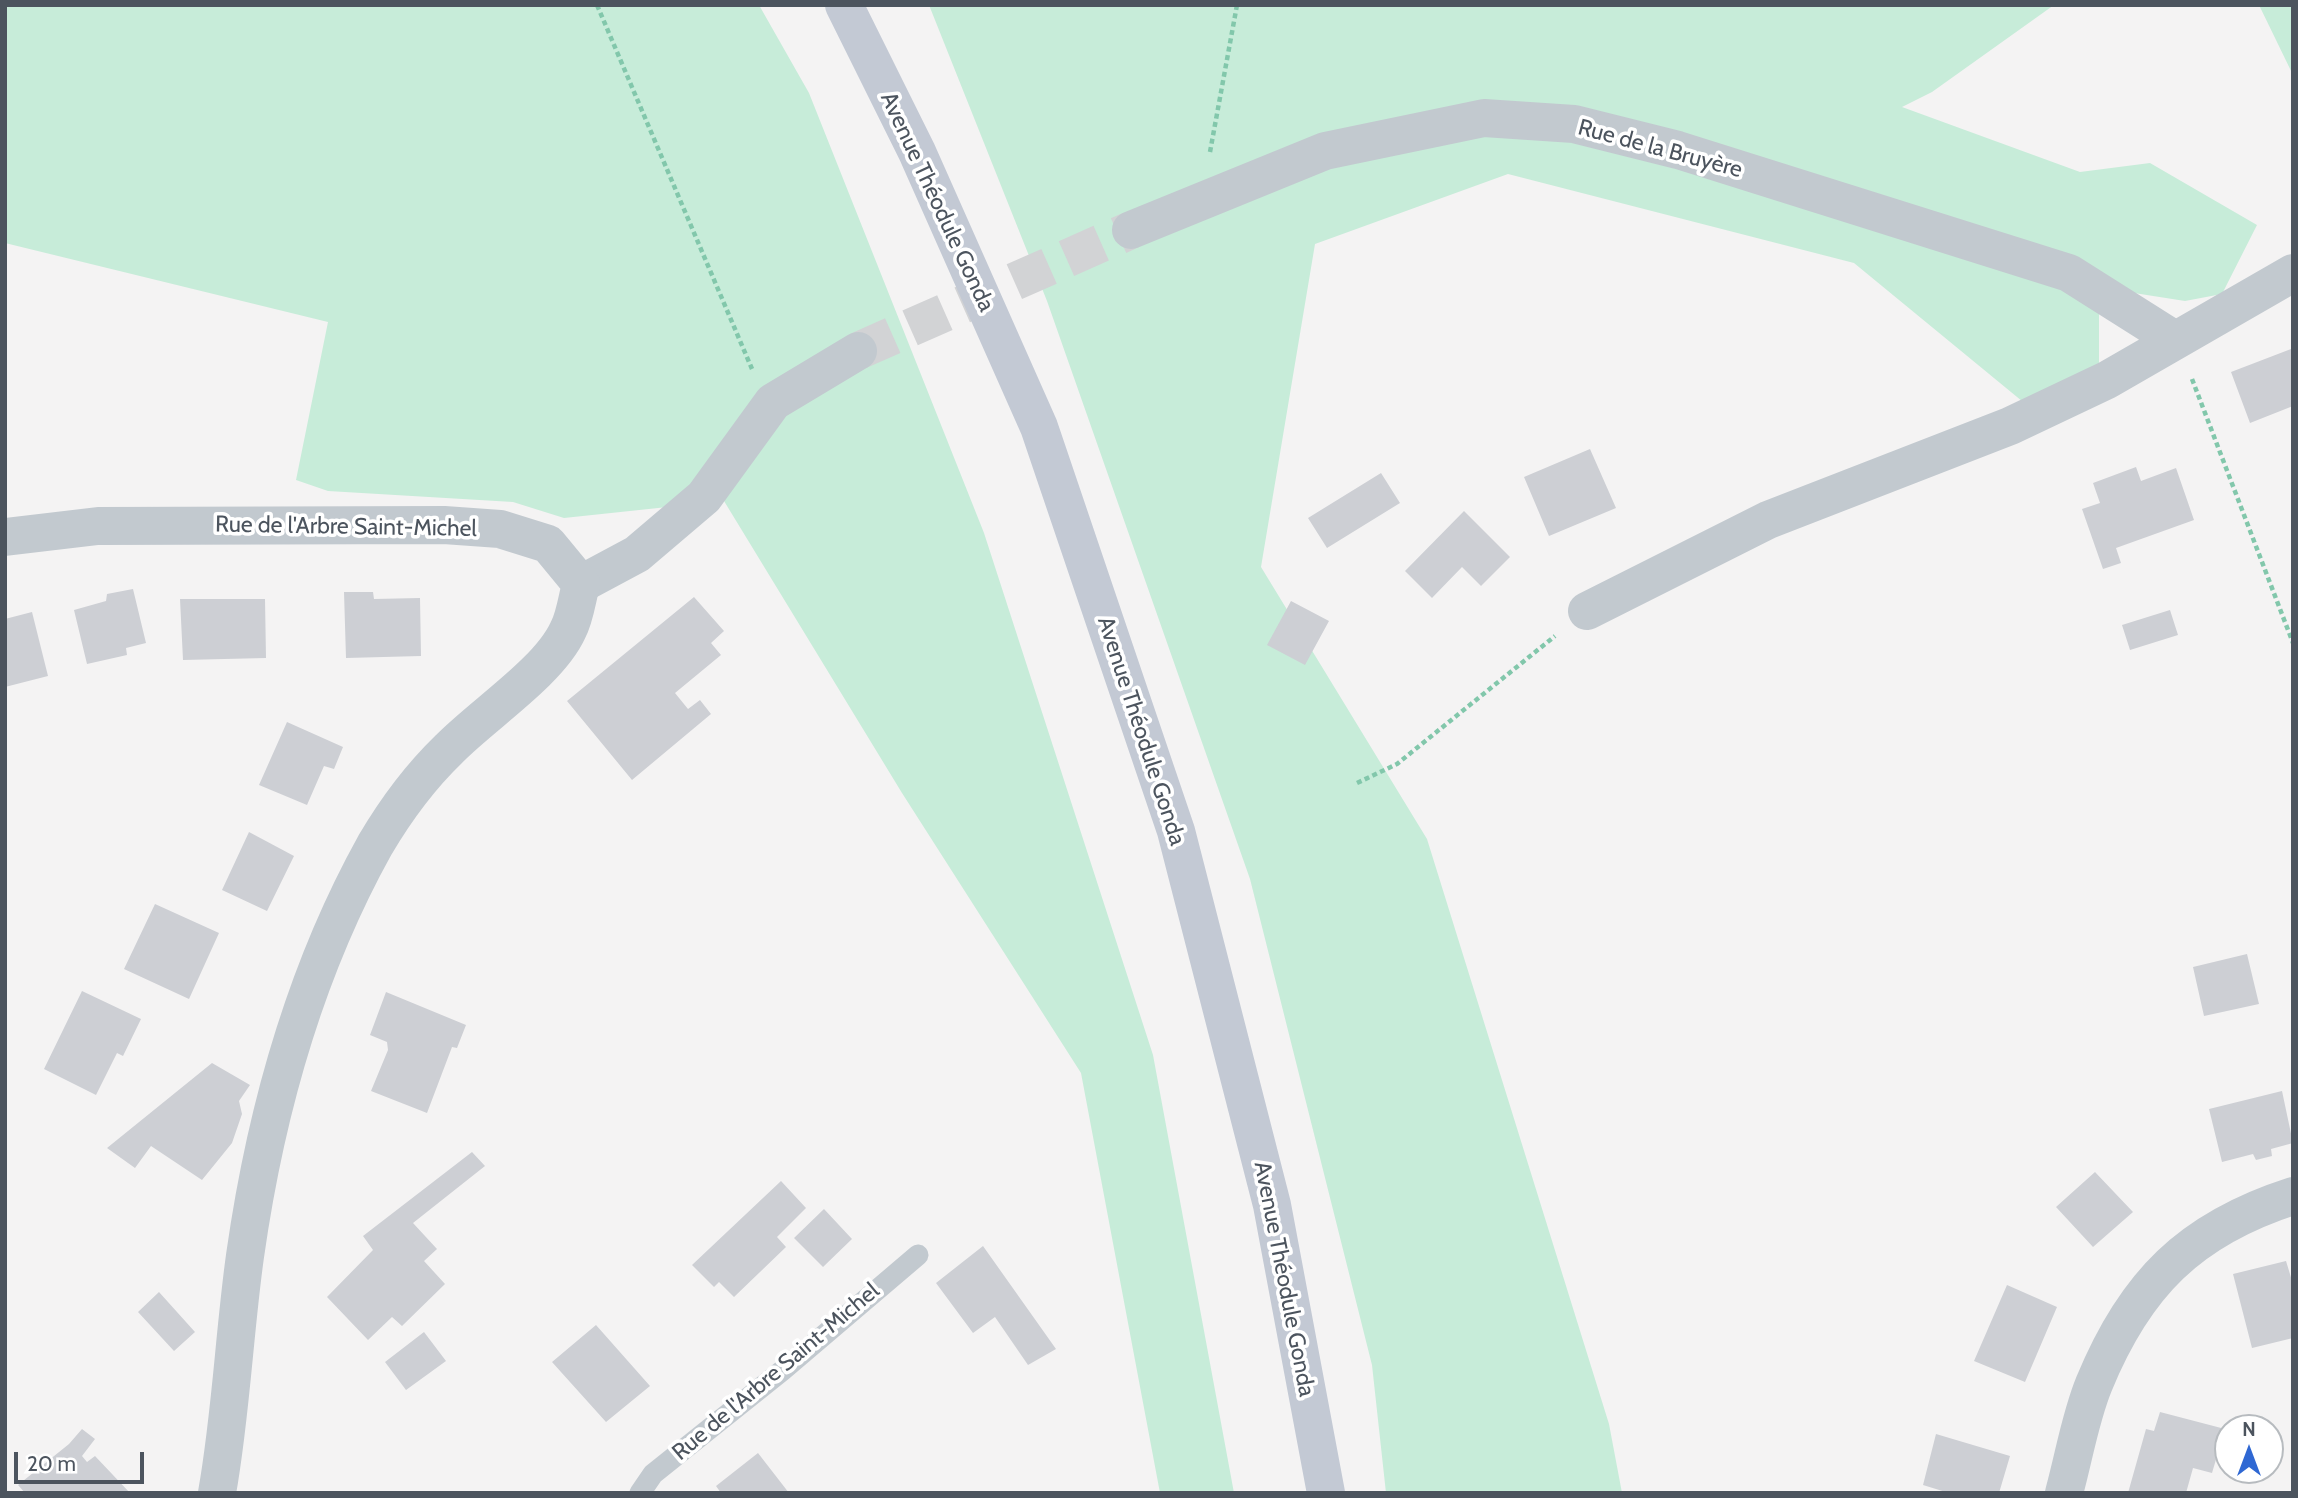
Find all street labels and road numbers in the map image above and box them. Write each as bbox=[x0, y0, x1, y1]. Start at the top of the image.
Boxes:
street label: Avenue Théodule Gonda bbox=[874, 88, 1000, 316]
street label: Rue de la Bruyère bbox=[1575, 114, 1745, 184]
street label: Rue de l'Arbre Saint-Michel bbox=[215, 511, 477, 543]
street label: Avenue Théodule Gonda bbox=[1091, 613, 1191, 849]
street label: Avenue Théodule Gonda bbox=[1248, 1159, 1320, 1399]
street label: Rue de l'Arbre Saint-Michel bbox=[667, 1277, 885, 1467]

